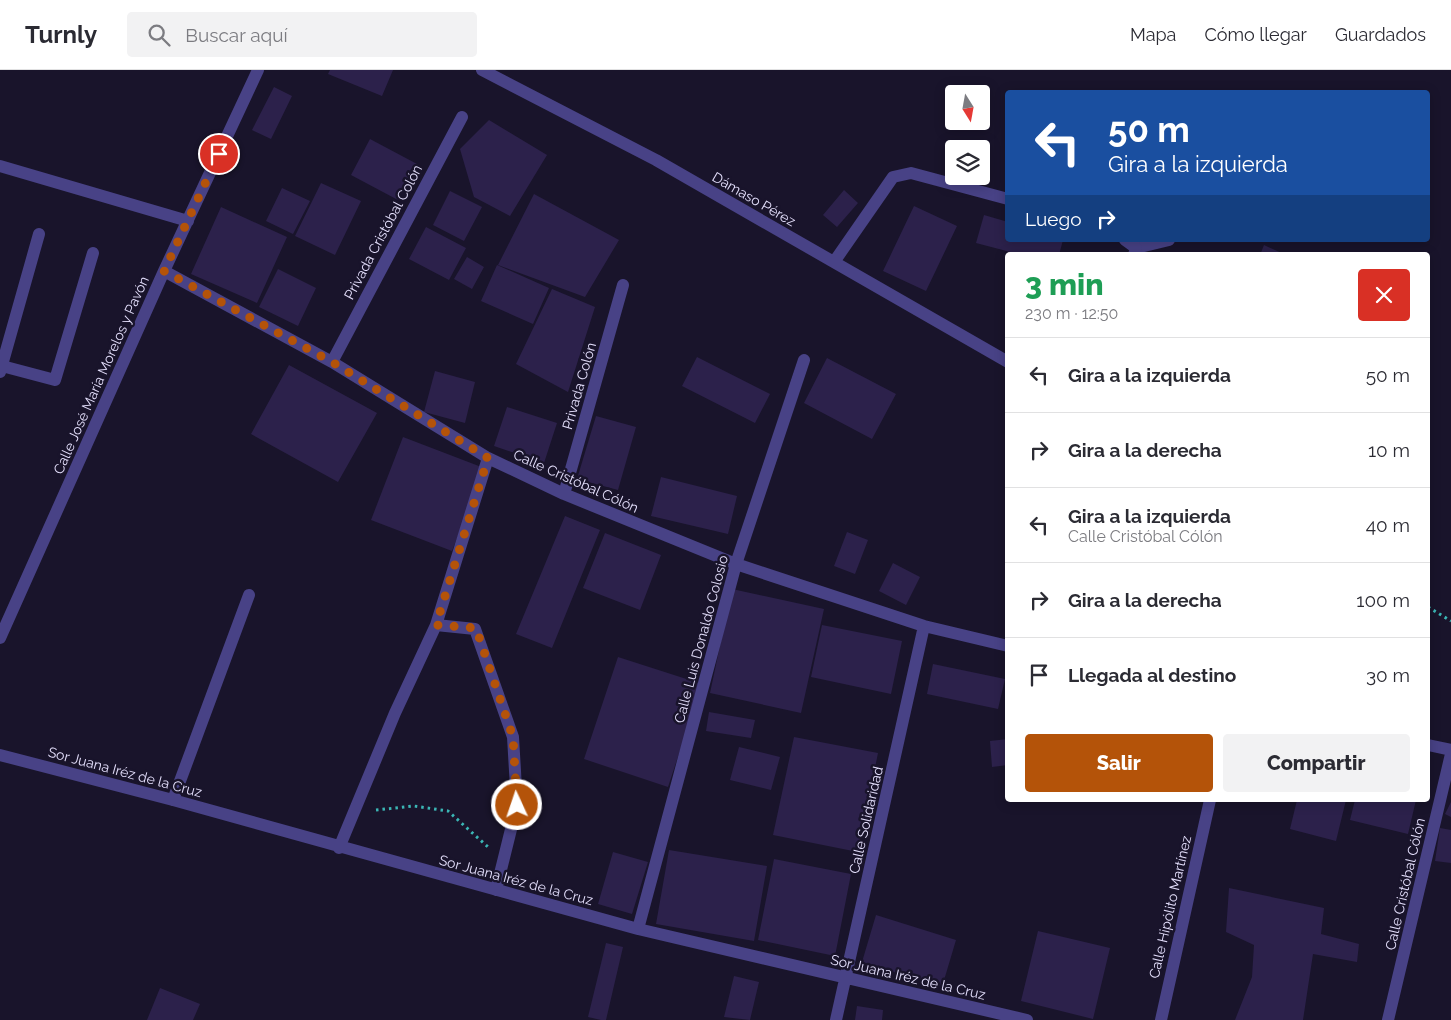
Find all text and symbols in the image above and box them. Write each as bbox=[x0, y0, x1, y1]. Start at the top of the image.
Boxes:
search box bbox=[127, 12, 477, 57]
text: Turnly bbox=[25, 20, 97, 49]
icon: search bbox=[145, 21, 173, 49]
text: Buscar aquí bbox=[185, 24, 288, 46]
text: Mapa bbox=[1130, 24, 1176, 45]
text: Cómo llegar bbox=[1204, 24, 1307, 45]
text: Guardados bbox=[1335, 24, 1426, 45]
north arrow bbox=[945, 85, 990, 130]
map controls bbox=[945, 85, 990, 185]
text: 50 m bbox=[1108, 109, 1190, 150]
icon: left bbox=[1025, 110, 1090, 175]
pin bbox=[198, 133, 240, 175]
icon: arrive bbox=[205, 140, 233, 168]
button: layers bbox=[945, 140, 990, 185]
text: Gira a la izquierda bbox=[1108, 151, 1288, 177]
street label: Privada Cristóbal Colón bbox=[341, 162, 425, 302]
street label: Dámaso Pérez bbox=[710, 169, 798, 229]
icon: right bbox=[1092, 205, 1120, 233]
text: Luego bbox=[1025, 208, 1082, 230]
text: 3 min bbox=[1025, 267, 1104, 302]
button: close bbox=[1358, 269, 1410, 321]
street label: Calle José María Morelos y Pavón bbox=[50, 274, 152, 476]
text: 230 m · 12:50 bbox=[1025, 304, 1118, 323]
street label: Privada Colón bbox=[559, 341, 599, 431]
icon: left bbox=[1025, 361, 1053, 389]
text: Gira a la izquierda bbox=[1068, 364, 1231, 386]
text: 50 m bbox=[1366, 364, 1410, 386]
icon: right bbox=[1025, 436, 1053, 464]
text: Gira a la derecha bbox=[1068, 439, 1222, 461]
text: 10 m bbox=[1368, 439, 1410, 461]
street label: Calle Cristóbal Cólón bbox=[511, 446, 641, 516]
text: Gira a la izquierda bbox=[1068, 505, 1231, 527]
icon: left bbox=[1025, 511, 1053, 539]
text: 40 m bbox=[1366, 514, 1410, 536]
text: Calle Cristóbal Cólón bbox=[1068, 527, 1223, 546]
street label: Calle Luis Donaldo Colosio bbox=[671, 553, 731, 725]
icon: right bbox=[1025, 586, 1053, 614]
text: Gira a la derecha bbox=[1068, 589, 1222, 611]
text: 100 m bbox=[1356, 589, 1410, 611]
icon: arrive bbox=[1025, 661, 1053, 689]
text: Llegada al destino bbox=[1068, 664, 1236, 686]
text: 30 m bbox=[1366, 664, 1410, 686]
button: Salir bbox=[1025, 734, 1213, 792]
button: Compartir bbox=[1223, 734, 1410, 792]
street label: Sor Juana Iréz de la Cruz bbox=[46, 744, 204, 800]
street label: Calle Solidaridad bbox=[846, 765, 886, 875]
position arrow bbox=[490, 778, 542, 830]
street label: Calle Cristóbal Cólón bbox=[1382, 816, 1428, 952]
street label: Calle Hipólito Martínez bbox=[1146, 834, 1194, 980]
street label: Sor Juana Iréz de la Cruz bbox=[437, 852, 595, 908]
street label: Sor Juana Iréz de la Cruz bbox=[829, 951, 987, 1003]

